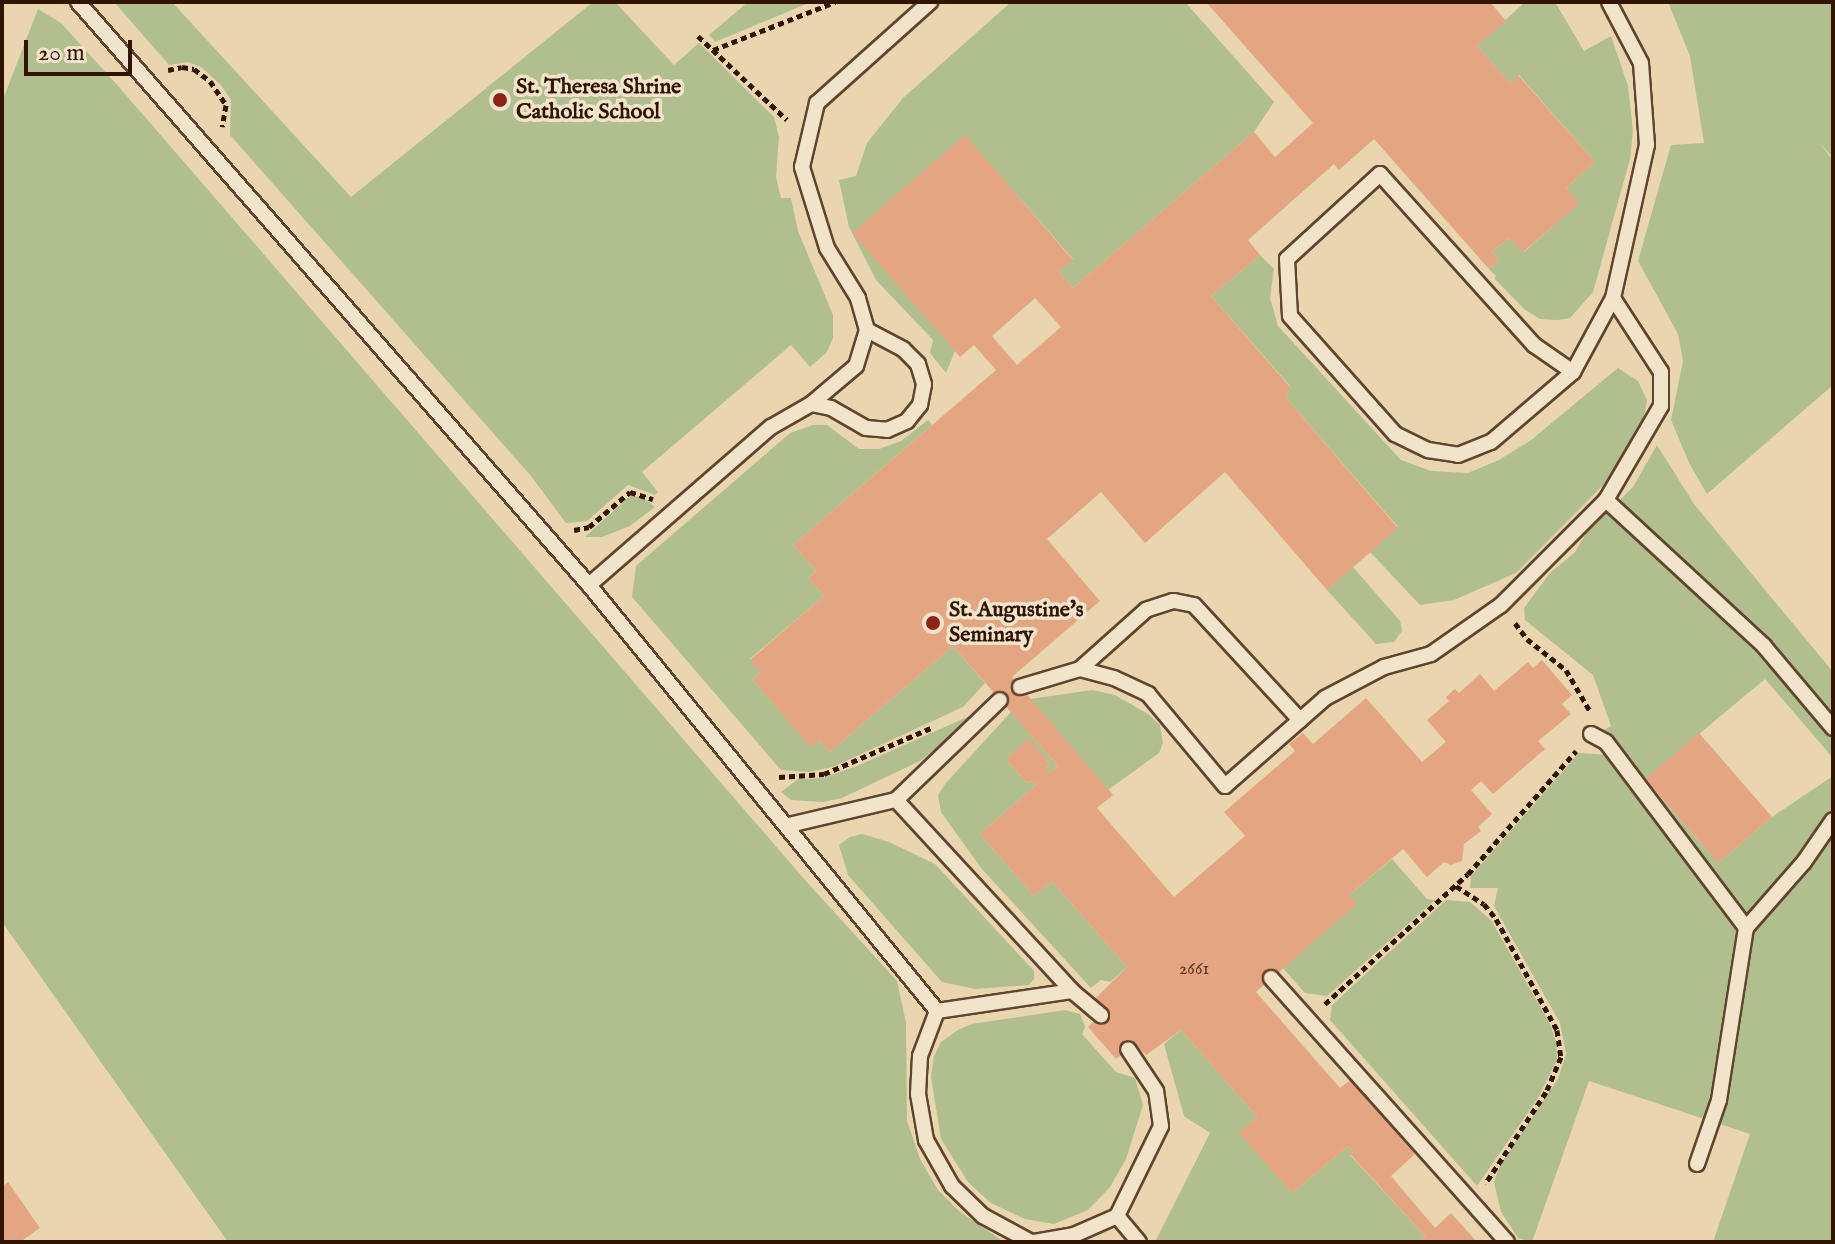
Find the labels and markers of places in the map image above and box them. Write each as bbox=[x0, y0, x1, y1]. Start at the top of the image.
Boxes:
place label: St. Theresa Shrine Catholic School bbox=[516, 74, 681, 126]
marker: St. Theresa Shrine Catholic School bbox=[491, 91, 509, 109]
place label: St. Augustine's Seminary bbox=[949, 597, 1084, 648]
marker: St. Augustine's Seminary bbox=[924, 614, 942, 632]

